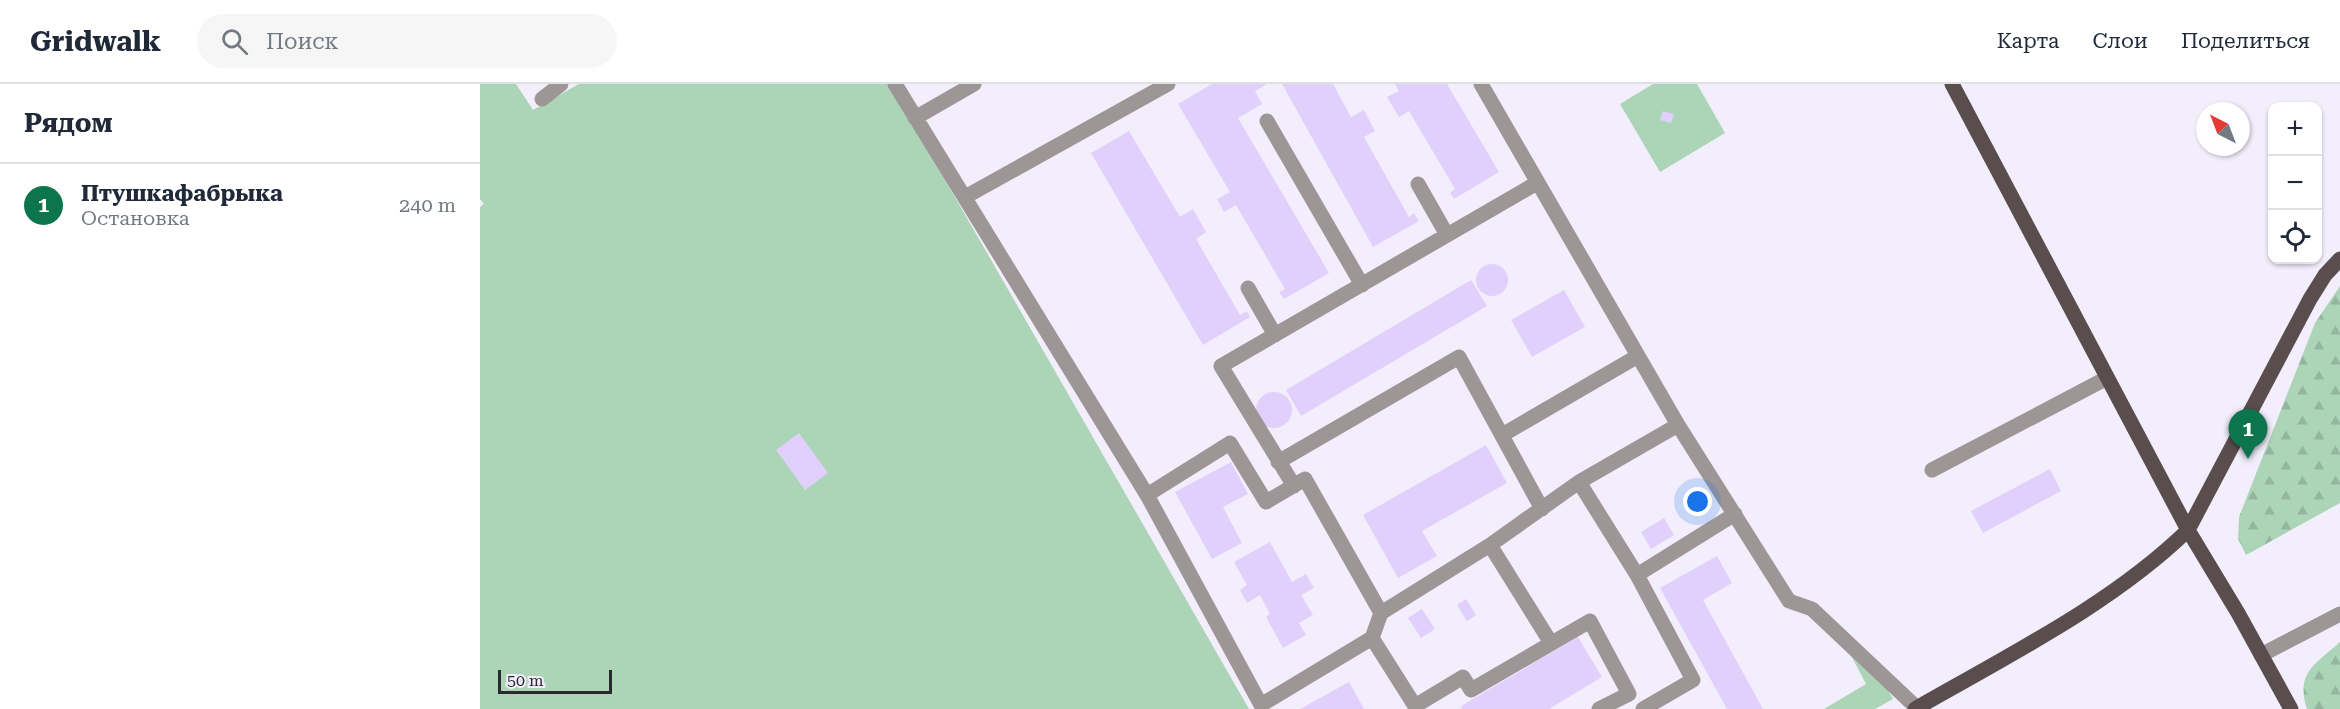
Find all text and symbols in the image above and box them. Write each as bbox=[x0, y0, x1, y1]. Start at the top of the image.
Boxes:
search box bbox=[197, 14, 617, 68]
text: Gridwalk bbox=[30, 25, 161, 58]
icon: search bbox=[218, 25, 251, 58]
text: Поиск bbox=[266, 29, 338, 54]
text: Карта bbox=[1997, 29, 2060, 53]
text: Слои bbox=[2093, 29, 2148, 53]
text: Поделиться bbox=[2181, 29, 2310, 53]
north arrow bbox=[2196, 102, 2250, 156]
map controls bbox=[2268, 102, 2322, 264]
button: + bbox=[2268, 102, 2322, 156]
text: Рядом bbox=[24, 108, 113, 138]
button: − bbox=[2268, 156, 2322, 210]
text: Птушкафабрыка bbox=[81, 181, 283, 206]
text: 1 bbox=[38, 193, 49, 217]
text: 240 m bbox=[399, 193, 456, 217]
text: Остановка bbox=[81, 206, 190, 230]
button: locate bbox=[2268, 210, 2322, 264]
pin: 1 bbox=[2228, 410, 2268, 459]
your location bbox=[1683, 487, 1712, 516]
scale bar bbox=[498, 667, 612, 694]
text: 50 m bbox=[507, 671, 544, 690]

